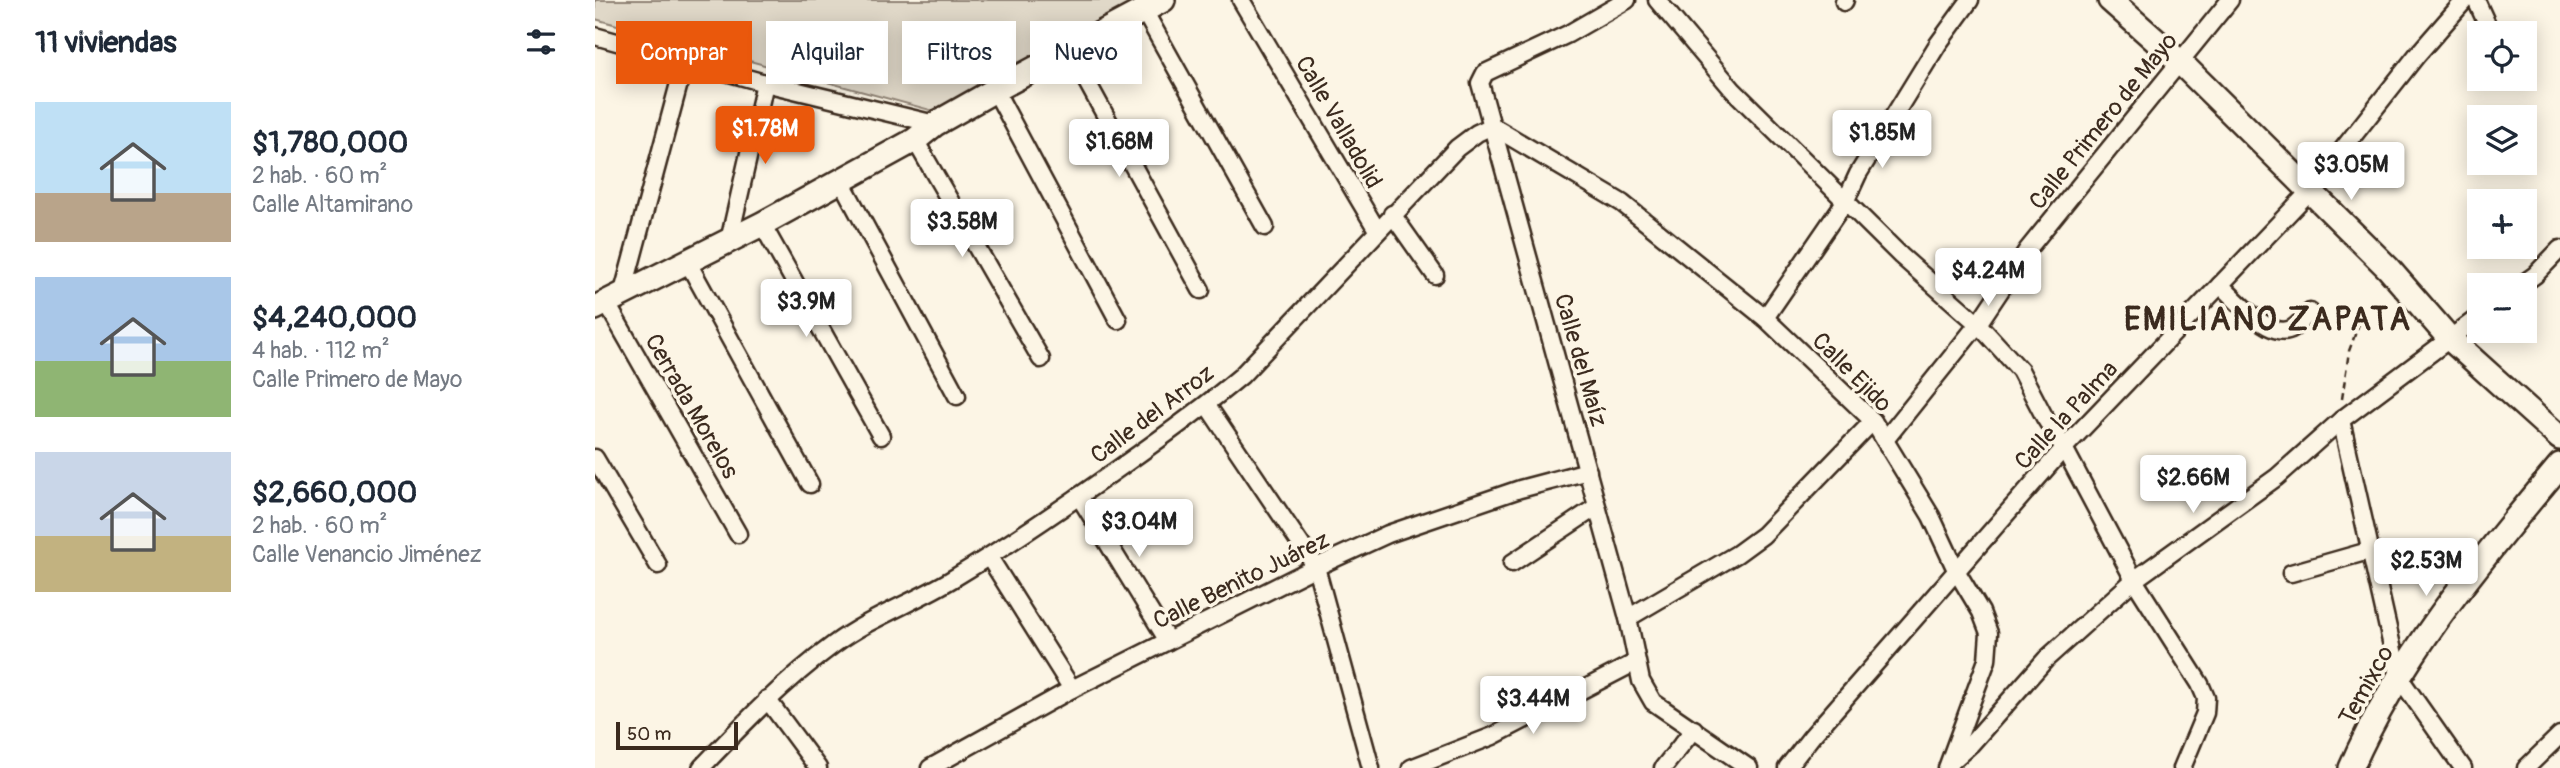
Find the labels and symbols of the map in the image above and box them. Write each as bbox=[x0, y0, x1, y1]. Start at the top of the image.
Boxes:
street label: Calle Primero de Mayo bbox=[2023, 27, 2184, 216]
street label: Calle Valladolid bbox=[1289, 51, 1388, 194]
pin: $1.78M bbox=[708, 106, 822, 166]
pin: $1.85M bbox=[1825, 110, 1939, 170]
pin: $1.68M bbox=[1062, 120, 1176, 179]
pin: $3.05M bbox=[2294, 142, 2408, 202]
pin: $3.58M bbox=[905, 200, 1019, 259]
pin: $4.24M bbox=[1931, 248, 2045, 308]
pin: $3.9M bbox=[757, 280, 855, 339]
street label: Calle del Maíz bbox=[1548, 290, 1613, 430]
district label: EMILIANO ZAPATA bbox=[2124, 300, 2412, 340]
street label: Calle Ejido bbox=[1806, 326, 1898, 418]
street label: Cerrada Morelos bbox=[638, 329, 745, 484]
street label: Calle la Palma bbox=[2009, 355, 2124, 476]
street label: Calle del Arroz bbox=[1085, 359, 1220, 470]
pin: $2.66M bbox=[2136, 456, 2250, 515]
pin: $3.04M bbox=[1082, 500, 1196, 559]
street label: Calle Benito Juárez bbox=[1148, 525, 1334, 636]
pin: $2.53M bbox=[2369, 538, 2483, 598]
street label: Temixco bbox=[2333, 640, 2400, 730]
pin: $3.44M bbox=[1476, 676, 1590, 736]
scale bar bbox=[616, 719, 739, 751]

